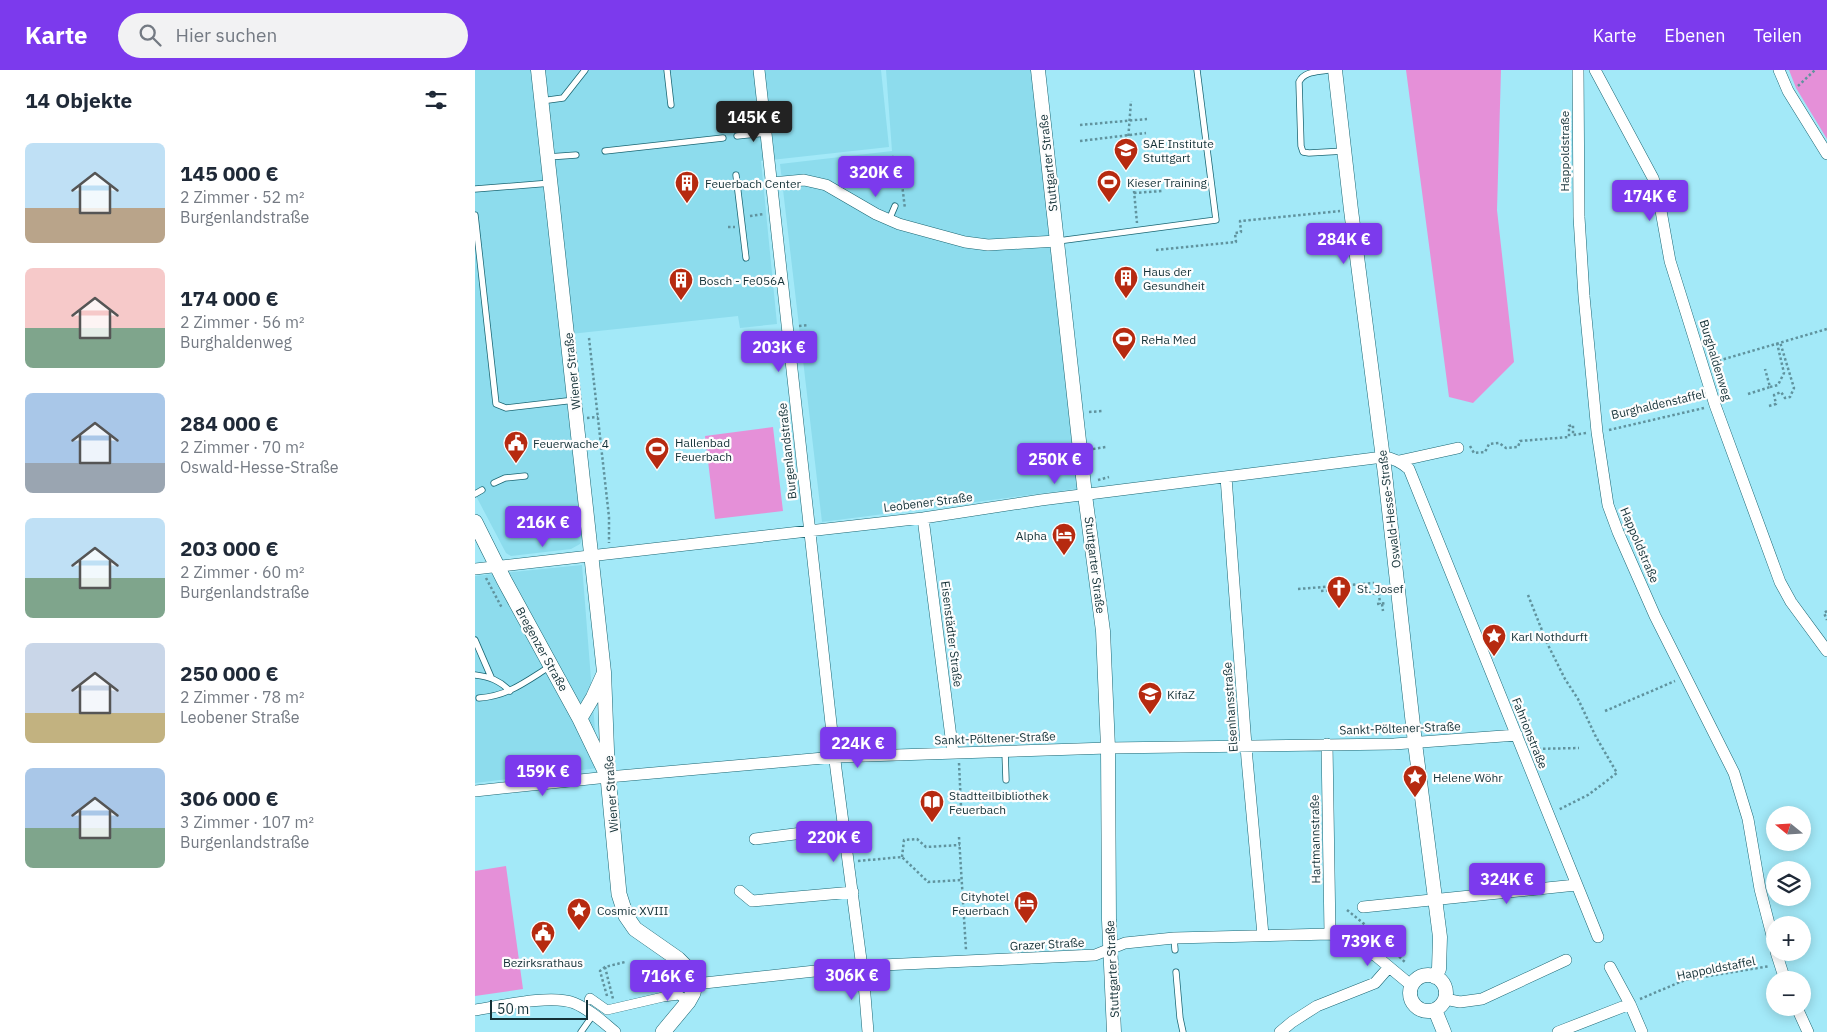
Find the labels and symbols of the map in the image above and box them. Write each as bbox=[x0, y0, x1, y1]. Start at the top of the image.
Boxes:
pin: 145K € bbox=[713, 100, 795, 143]
street label: Happoldstraße bbox=[1557, 110, 1572, 191]
street label: Stuttgarter Straße bbox=[1035, 113, 1061, 212]
place label: SAE Institute Stuttgart bbox=[1143, 136, 1214, 165]
school or university icon: SAE Institute Stuttgart bbox=[1113, 137, 1139, 171]
pin: 320K € bbox=[835, 156, 917, 198]
sports icon: Kieser Training bbox=[1096, 169, 1122, 203]
building icon: Feuerbach Center bbox=[674, 170, 700, 204]
place label: Kieser Training bbox=[1127, 175, 1208, 190]
place label: Feuerbach Center bbox=[705, 176, 801, 191]
pin: 174K € bbox=[1609, 180, 1691, 222]
pin: 284K € bbox=[1303, 222, 1385, 265]
place label: Haus der Gesundheit bbox=[1143, 264, 1205, 293]
building icon: Haus der Gesundheit bbox=[1113, 265, 1139, 299]
building icon: Bosch - Fe056A bbox=[668, 267, 694, 301]
place label: Bosch - Fe056A bbox=[699, 273, 785, 288]
street label: Burghaldenweg bbox=[1697, 318, 1736, 403]
sports icon: ReHa Med bbox=[1111, 326, 1137, 360]
pin: 203K € bbox=[738, 330, 820, 373]
street label: Wiener Straße bbox=[560, 331, 583, 410]
place label: ReHa Med bbox=[1141, 332, 1196, 347]
street label: Burghaldenstaffel bbox=[1610, 386, 1706, 422]
street label: Burgenlandstraße bbox=[774, 402, 800, 500]
public building icon: Feuerwache 4 bbox=[503, 430, 529, 464]
place label: Hallenbad Feuerbach bbox=[675, 435, 732, 464]
place label: Feuerwache 4 bbox=[533, 436, 609, 451]
sports icon: Hallenbad Feuerbach bbox=[644, 436, 670, 470]
pin: 250K € bbox=[1014, 442, 1096, 485]
street label: Oswald-Hesse-Straße bbox=[1374, 449, 1404, 569]
street label: Leobener Straße bbox=[883, 489, 974, 515]
street label: Happoldstraße bbox=[1617, 505, 1663, 585]
pin: 216K € bbox=[502, 506, 584, 548]
street label: Stuttgarter Straße bbox=[1082, 516, 1108, 615]
hotel icon: Alpha bbox=[1051, 522, 1077, 556]
place label: Alpha bbox=[1016, 528, 1048, 543]
church icon: St. Josef bbox=[1326, 575, 1352, 609]
street label: Eisenstädter Straße bbox=[938, 580, 966, 688]
place label: St. Josef bbox=[1357, 581, 1404, 596]
street label: Bregenzer Straße bbox=[513, 604, 572, 694]
place icon: Karl Nothdurft bbox=[1481, 623, 1507, 657]
place label: Karl Nothdurft bbox=[1511, 629, 1588, 644]
street label: Elsenhansstraße bbox=[1219, 661, 1241, 753]
school or university icon: KifaZ bbox=[1137, 681, 1163, 715]
place label: KifaZ bbox=[1167, 687, 1195, 702]
street label: Fahrionstraße bbox=[1509, 695, 1551, 771]
street label: Sankt-Pöltener-Straße bbox=[1339, 718, 1461, 738]
pin: 224K € bbox=[817, 726, 899, 769]
street label: Sankt-Pöltener-Straße bbox=[934, 728, 1056, 748]
pin: 159K € bbox=[502, 754, 584, 797]
street label: Wiener Straße bbox=[601, 755, 621, 833]
place icon: Helene Wöhr bbox=[1402, 764, 1428, 798]
place label: Helene Wöhr bbox=[1433, 770, 1503, 785]
place label: Stadtteilbibliothek Feuerbach bbox=[949, 788, 1049, 817]
library icon: Stadtteilbibliothek Feuerbach bbox=[919, 789, 945, 823]
street label: Hartmannstraße bbox=[1307, 794, 1323, 884]
north arrow bbox=[1766, 806, 1811, 851]
pin: 220K € bbox=[793, 820, 875, 863]
pin: 324K € bbox=[1466, 862, 1548, 905]
place label: Cityhotel Feuerbach bbox=[952, 889, 1009, 918]
hotel icon: Cityhotel Feuerbach bbox=[1013, 890, 1039, 924]
place icon: Cosmic XVIII bbox=[566, 897, 592, 931]
place label: Cosmic XVIII bbox=[597, 903, 669, 918]
street label: Stuttgarter Straße bbox=[1102, 919, 1122, 1018]
public building icon: Bezirksrathaus bbox=[530, 920, 556, 954]
pin: 739K € bbox=[1327, 924, 1409, 967]
street label: Grazer Straße bbox=[1009, 935, 1085, 953]
street label: Happoldstaffel bbox=[1675, 953, 1757, 983]
place label: Bezirksrathaus bbox=[503, 955, 583, 970]
pin: 306K € bbox=[811, 958, 893, 1001]
pin: 716K € bbox=[627, 960, 709, 1002]
scale bar bbox=[490, 997, 587, 1020]

